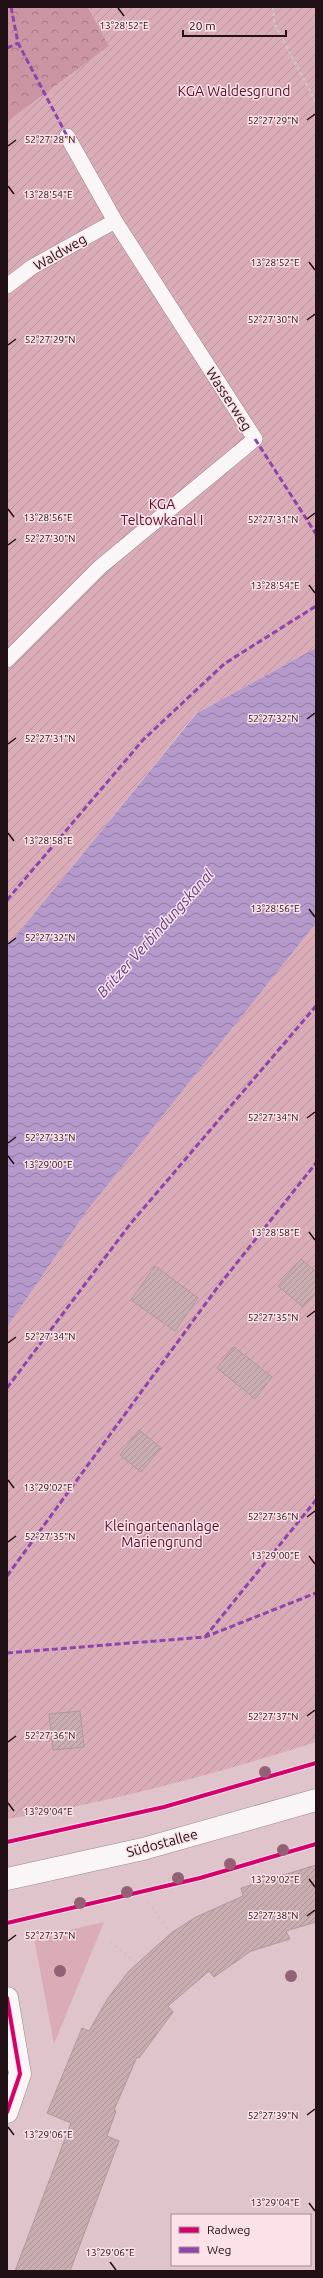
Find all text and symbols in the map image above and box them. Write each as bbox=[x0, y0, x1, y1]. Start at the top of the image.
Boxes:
scale bar bbox=[183, 12, 286, 38]
text: 20 m bbox=[189, 19, 216, 32]
text: 13°28'52"E bbox=[99, 20, 149, 31]
park label: KGA Waldesgrund bbox=[178, 83, 290, 99]
text: 52°27'29"N bbox=[248, 115, 298, 126]
text: 52°27'28"N bbox=[25, 134, 75, 145]
text: 13°28'54"E bbox=[23, 189, 73, 200]
street label: Waldweg bbox=[31, 230, 89, 274]
text: 13°28'52"E bbox=[250, 257, 300, 268]
text: 52°27'30"N bbox=[248, 314, 298, 325]
text: 52°27'29"N bbox=[25, 334, 75, 345]
street label: Wasserweg bbox=[203, 364, 255, 434]
park label: KGA Teltowkanal I bbox=[121, 496, 203, 528]
text: 13°28'56"E bbox=[23, 512, 73, 523]
text: 52°27'31"N bbox=[248, 514, 298, 525]
text: 52°27'30"N bbox=[25, 533, 75, 544]
text: 13°28'54"E bbox=[250, 580, 300, 591]
text: 52°27'32"N bbox=[248, 713, 298, 724]
text: 52°27'31"N bbox=[25, 733, 75, 744]
text: 13°28'58"E bbox=[23, 835, 73, 846]
water label: Britzer Verbindungskanal bbox=[93, 865, 217, 1000]
text: 13°28'56"E bbox=[250, 903, 300, 914]
text: 52°27'32"N bbox=[25, 932, 75, 943]
text: 52°27'34"N bbox=[248, 1112, 298, 1123]
text: 52°27'33"N bbox=[25, 1132, 75, 1143]
text: 13°29'00"E bbox=[23, 1159, 73, 1170]
text: 13°28'58"E bbox=[250, 1227, 300, 1238]
text: 52°27'35"N bbox=[248, 1312, 298, 1323]
text: 52°27'34"N bbox=[25, 1331, 75, 1342]
text: 13°29'02"E bbox=[23, 1482, 73, 1493]
text: 52°27'36"N bbox=[248, 1511, 298, 1522]
park label: Kleingartenanlage Mariengrund bbox=[105, 1518, 219, 1550]
text: 52°27'35"N bbox=[25, 1531, 75, 1542]
text: 13°29'00"E bbox=[250, 1550, 300, 1561]
text: 52°27'37"N bbox=[248, 1711, 298, 1722]
text: 52°27'36"N bbox=[25, 1730, 75, 1741]
text: 13°29'04"E bbox=[23, 1806, 73, 1817]
street label: Südostallee bbox=[125, 1826, 199, 1860]
text: 13°29'02"E bbox=[250, 1874, 300, 1885]
text: 52°27'38"N bbox=[248, 1910, 298, 1921]
text: 52°27'37"N bbox=[25, 1930, 75, 1941]
text: 52°27'39"N bbox=[248, 2110, 298, 2121]
text: 13°29'06"E bbox=[23, 2129, 73, 2140]
text: 13°29'04"E bbox=[250, 2197, 300, 2208]
legend bbox=[171, 2214, 311, 2266]
text: Radweg bbox=[207, 2223, 250, 2236]
text: Weg bbox=[207, 2243, 231, 2256]
text: 13°29'06"E bbox=[85, 2247, 135, 2258]

